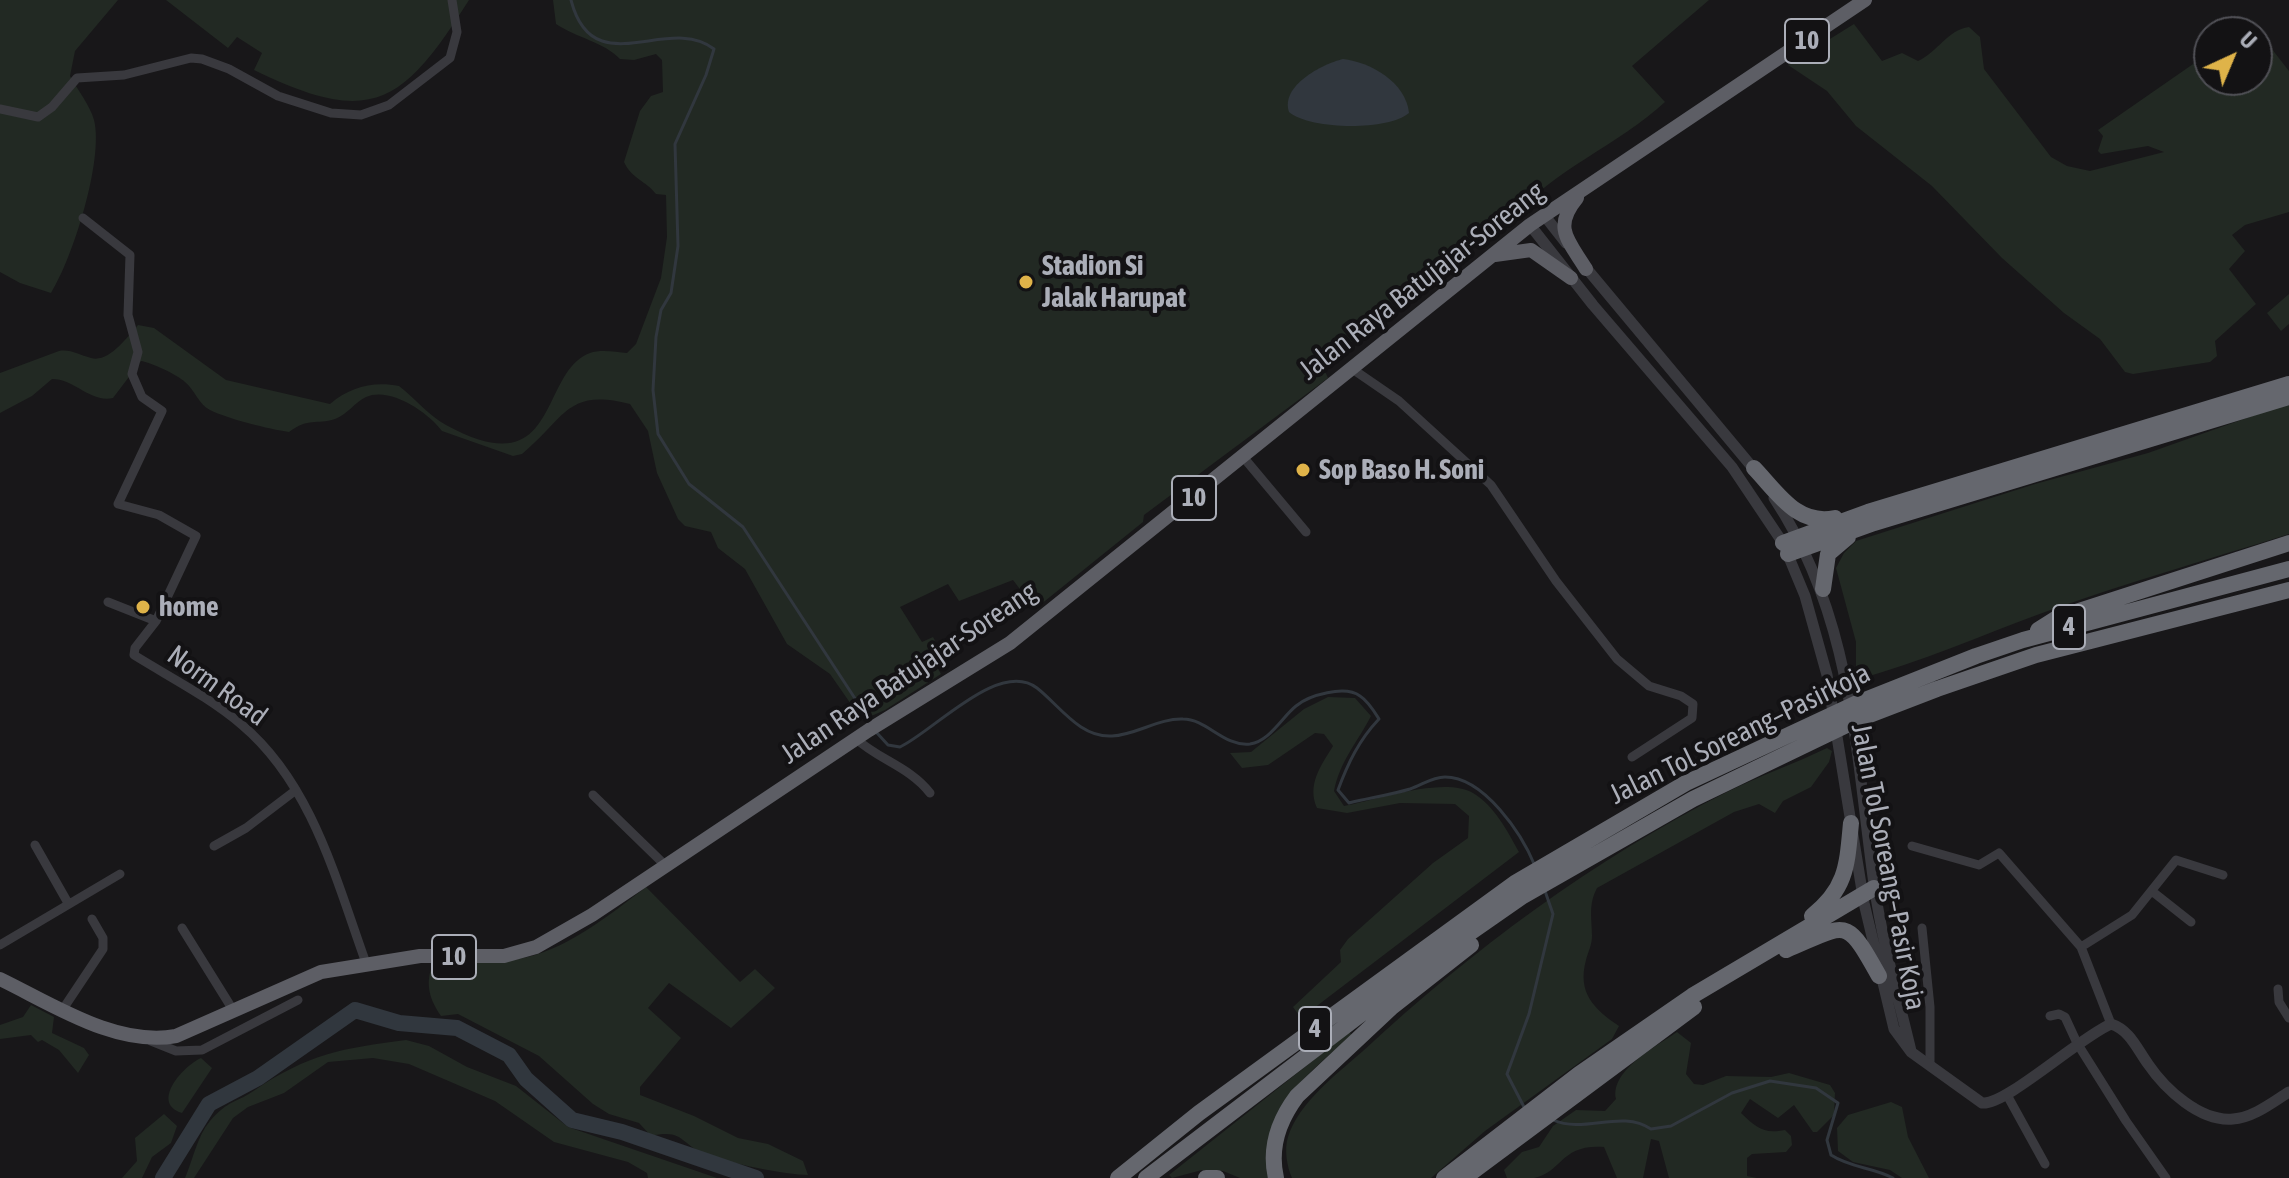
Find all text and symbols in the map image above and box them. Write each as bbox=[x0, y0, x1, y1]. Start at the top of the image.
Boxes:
north arrow bbox=[2193, 16, 2273, 96]
road number: 10 bbox=[1785, 19, 1829, 63]
text: U bbox=[2235, 26, 2262, 54]
street label: Jalan Raya Batujajar-Soreang bbox=[1293, 175, 1551, 387]
place label: Stadion Si Jalak Harupat bbox=[1042, 249, 1186, 315]
marker: Stadion Si Jalak Harupat bbox=[1017, 273, 1035, 291]
place label: Sop Baso H. Soni bbox=[1319, 453, 1484, 487]
marker: Sop Baso H. Soni bbox=[1294, 461, 1312, 479]
road number: 10 bbox=[1172, 476, 1216, 520]
street label: Jalan Raya Batujajar-Soreang bbox=[775, 575, 1043, 771]
place label: home bbox=[159, 590, 219, 624]
marker: home bbox=[134, 598, 152, 616]
road number: 4 bbox=[2053, 605, 2085, 649]
street label: Norm Road bbox=[160, 638, 274, 734]
street label: Jalan Tol Soreang–Pasirkoja bbox=[1604, 656, 1876, 812]
street label: Jalan Tol Soreang–Pasir Koja bbox=[1844, 721, 1932, 1013]
road number: 10 bbox=[432, 935, 476, 979]
road number: 4 bbox=[1299, 1007, 1331, 1051]

